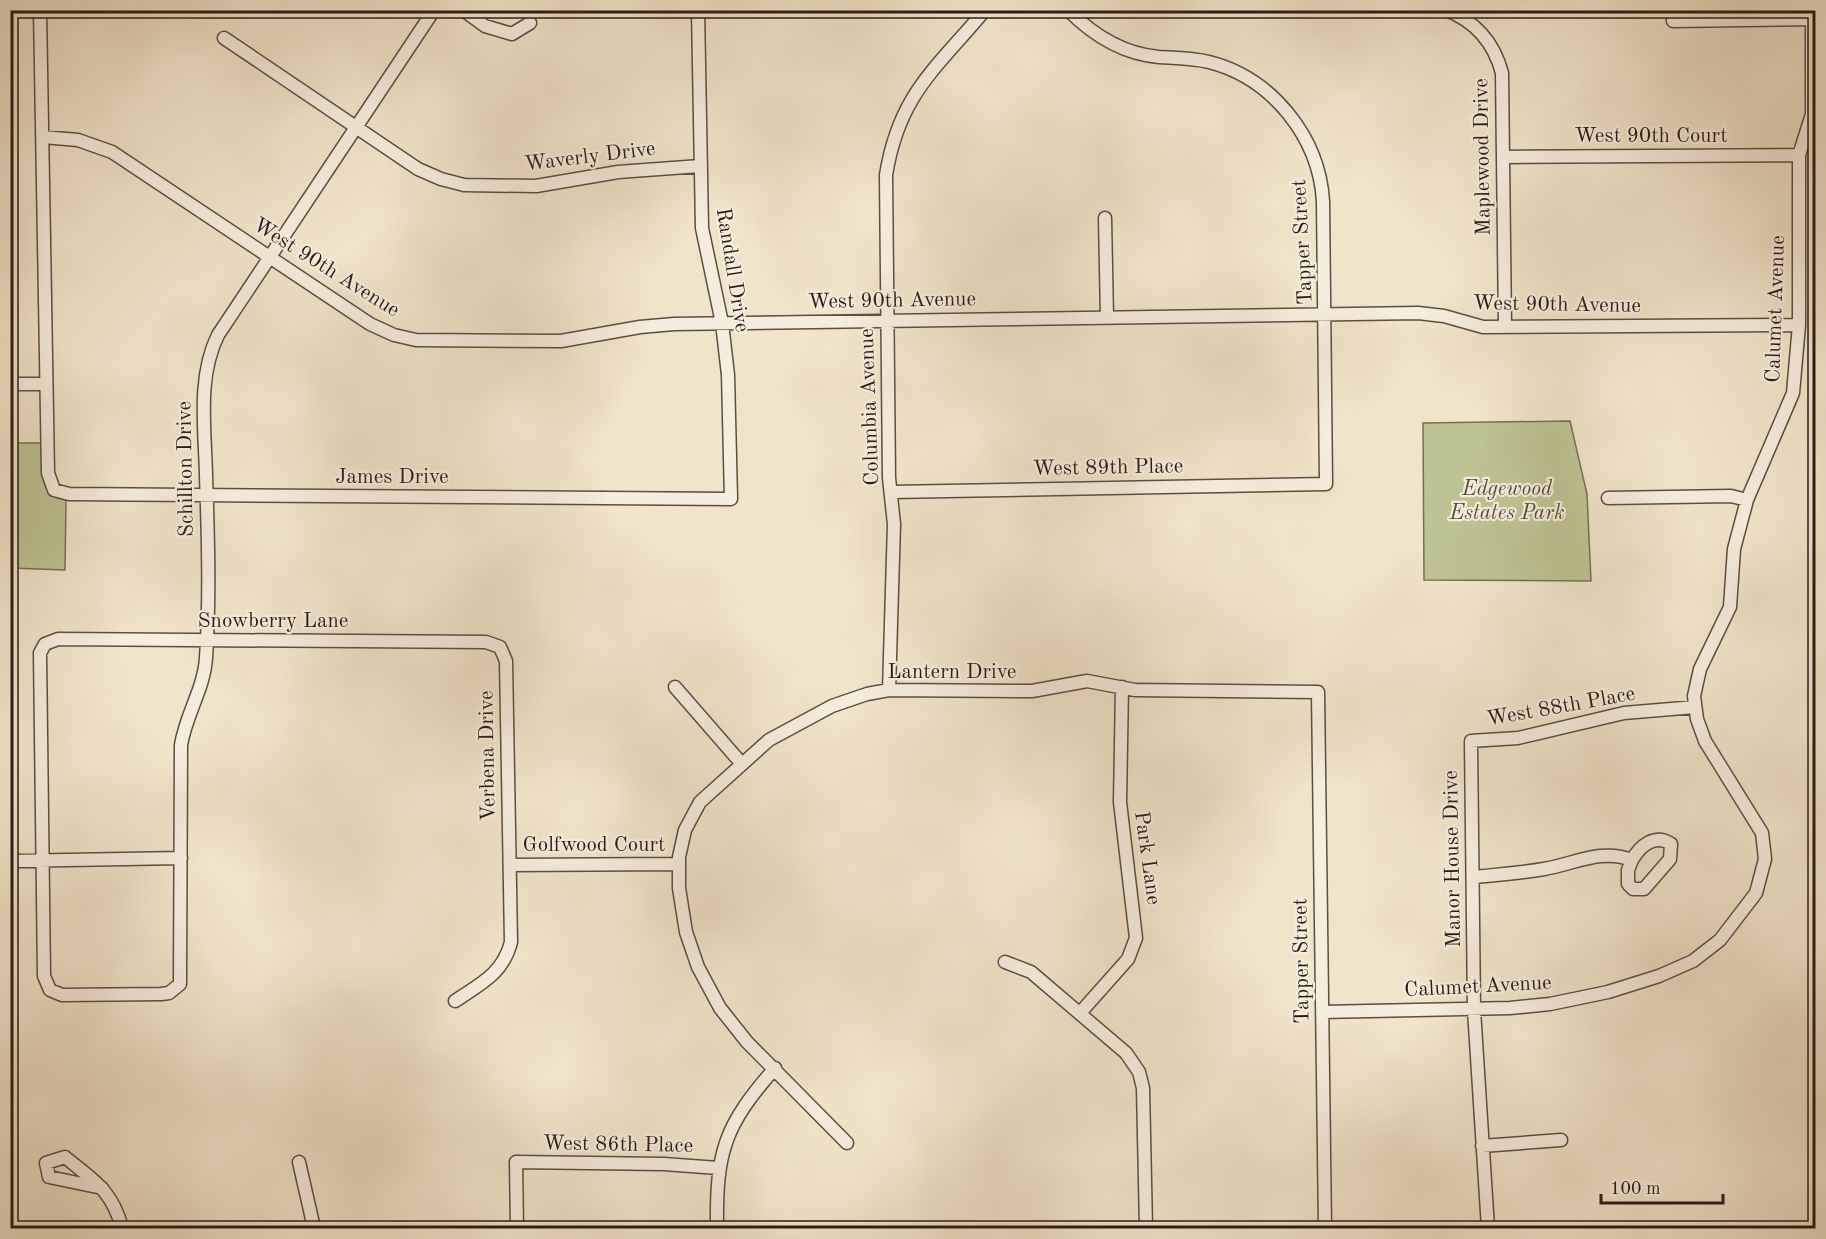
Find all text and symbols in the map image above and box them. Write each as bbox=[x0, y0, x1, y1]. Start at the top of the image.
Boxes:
street label: Maplewood Drive bbox=[1471, 78, 1495, 236]
street label: West 90th Court bbox=[1574, 126, 1728, 147]
street label: Waverly Drive bbox=[523, 139, 657, 175]
street label: Tapper Street bbox=[1289, 179, 1317, 305]
street label: Randall Drive bbox=[712, 206, 752, 334]
street label: West 90th Avenue bbox=[249, 215, 403, 321]
street label: Calumet Avenue bbox=[1763, 235, 1789, 383]
street label: West 90th Avenue bbox=[808, 289, 976, 313]
street label: West 90th Avenue bbox=[1473, 293, 1641, 317]
street label: Columbia Avenue bbox=[857, 328, 883, 486]
street label: Schillton Drive bbox=[174, 401, 198, 537]
street label: West 89th Place bbox=[1033, 456, 1183, 480]
street label: James Drive bbox=[335, 467, 449, 488]
park label: Edgewood Estates Park bbox=[1449, 479, 1564, 524]
street label: Snowberry Lane bbox=[198, 611, 348, 632]
street label: Lantern Drive bbox=[887, 662, 1017, 683]
street label: West 88th Place bbox=[1485, 684, 1637, 730]
street label: Verbena Drive bbox=[476, 690, 500, 822]
street label: Manor House Drive bbox=[1441, 770, 1465, 948]
street label: Park Lane bbox=[1130, 810, 1164, 906]
street label: Golfwood Court bbox=[523, 835, 665, 856]
street label: Tapper Street bbox=[1290, 898, 1314, 1024]
street label: Calumet Avenue bbox=[1404, 973, 1552, 1001]
street label: West 86th Place bbox=[543, 1133, 693, 1157]
scale bar bbox=[1601, 1167, 1722, 1205]
text: 100 m bbox=[1610, 1180, 1661, 1198]

